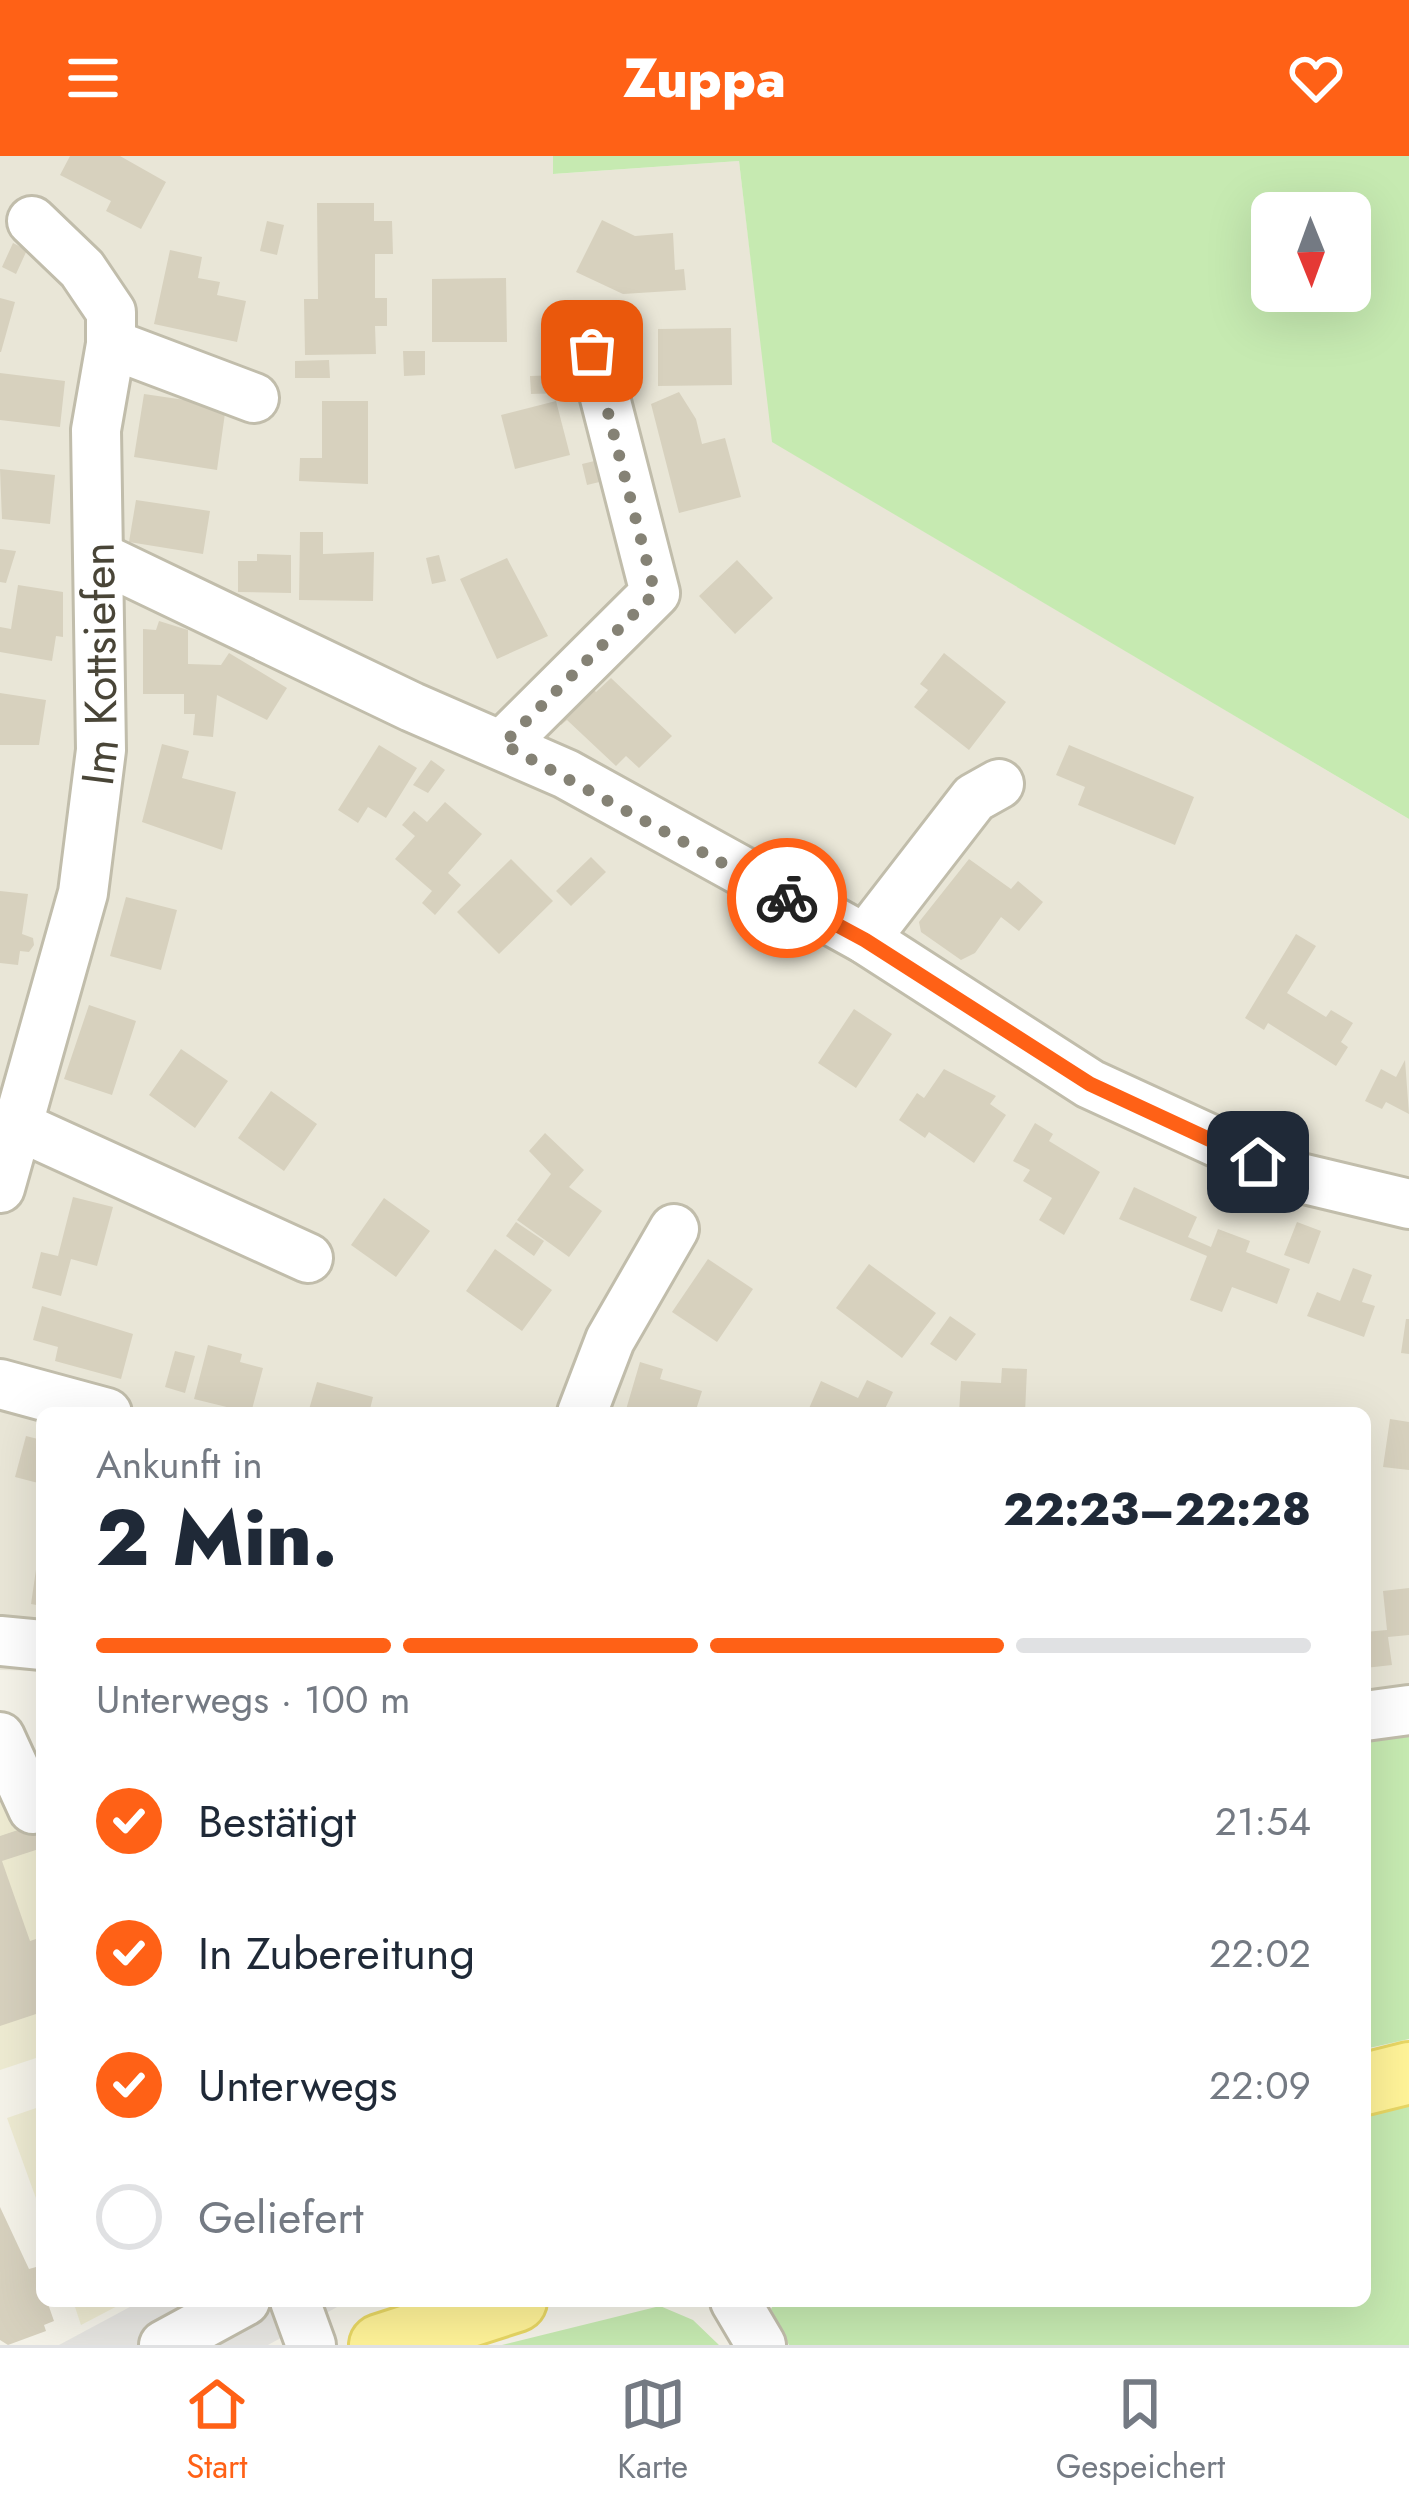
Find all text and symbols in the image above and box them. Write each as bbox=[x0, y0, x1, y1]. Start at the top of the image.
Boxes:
text: Zuppa bbox=[623, 39, 786, 117]
icon: menu bbox=[60, 45, 126, 111]
icon: heart bbox=[1283, 45, 1349, 111]
north arrow bbox=[1251, 192, 1371, 312]
map controls bbox=[1251, 192, 1371, 312]
pin bbox=[541, 300, 643, 402]
icon: bag bbox=[559, 318, 625, 384]
street label: Im Kottsiefen bbox=[65, 542, 135, 789]
courier bbox=[727, 838, 847, 958]
icon: bike bbox=[754, 865, 820, 931]
pin bbox=[1207, 1111, 1309, 1213]
icon: home bbox=[1225, 1129, 1291, 1195]
text: Ankunft in bbox=[96, 1436, 263, 1493]
text: 22:23–22:28 bbox=[1003, 1477, 1311, 1542]
text: 2 Min. bbox=[96, 1482, 338, 1594]
text: Unterwegs · 100 m bbox=[96, 1671, 410, 1728]
icon: check bbox=[96, 1788, 162, 1854]
text: Bestätigt bbox=[198, 1789, 356, 1854]
text: 21:54 bbox=[1215, 1793, 1311, 1850]
icon: check bbox=[96, 1920, 162, 1986]
text: In Zubereitung bbox=[198, 1921, 475, 1986]
text: 22:02 bbox=[1209, 1925, 1311, 1982]
icon: check bbox=[96, 2052, 162, 2118]
text: Unterwegs bbox=[198, 2053, 397, 2118]
text: 22:09 bbox=[1209, 2057, 1311, 2114]
text: Geliefert bbox=[198, 2185, 364, 2250]
tab: Start bbox=[184, 2371, 250, 2490]
tab: Karte bbox=[617, 2371, 688, 2490]
tab: Gespeichert bbox=[1056, 2371, 1225, 2490]

